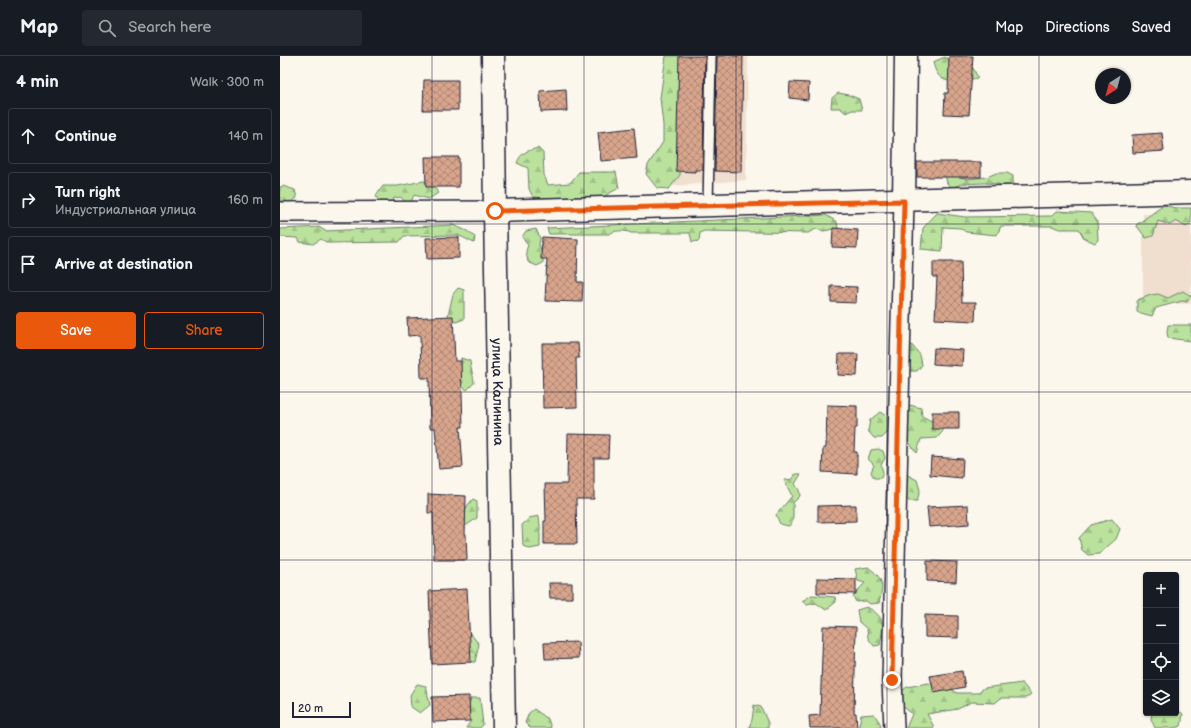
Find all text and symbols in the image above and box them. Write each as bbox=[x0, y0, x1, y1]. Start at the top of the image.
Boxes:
search box bbox=[82, 10, 362, 46]
text: Map bbox=[20, 16, 58, 39]
icon: search bbox=[96, 17, 118, 39]
text: Search here bbox=[128, 18, 211, 37]
text: Map bbox=[995, 19, 1023, 36]
text: Directions bbox=[1045, 19, 1110, 36]
text: Saved bbox=[1132, 19, 1171, 36]
north arrow bbox=[1095, 68, 1131, 104]
text: 4 min bbox=[16, 72, 59, 92]
text: Walk · 300 m bbox=[190, 74, 264, 90]
icon: ahead bbox=[17, 125, 39, 147]
text: Continue bbox=[55, 127, 117, 146]
text: 140 m bbox=[228, 128, 263, 144]
text: Turn right bbox=[55, 183, 120, 202]
icon: right bbox=[17, 189, 39, 211]
text: 160 m bbox=[228, 192, 263, 208]
text: Индустриальная улица bbox=[55, 202, 196, 218]
route start bbox=[486, 202, 504, 220]
icon: arrive bbox=[17, 253, 39, 275]
text: Arrive at destination bbox=[55, 255, 193, 274]
button: Save bbox=[16, 312, 136, 349]
button: Share bbox=[144, 312, 264, 349]
street label: улица Калинина bbox=[488, 338, 507, 447]
map controls bbox=[1143, 572, 1179, 716]
button: + bbox=[1143, 572, 1179, 608]
button: − bbox=[1143, 608, 1179, 644]
button: locate bbox=[1143, 644, 1179, 680]
route end bbox=[883, 671, 901, 689]
button: layers bbox=[1143, 680, 1179, 716]
scale bar bbox=[292, 700, 351, 719]
text: 20 m bbox=[298, 702, 323, 715]

